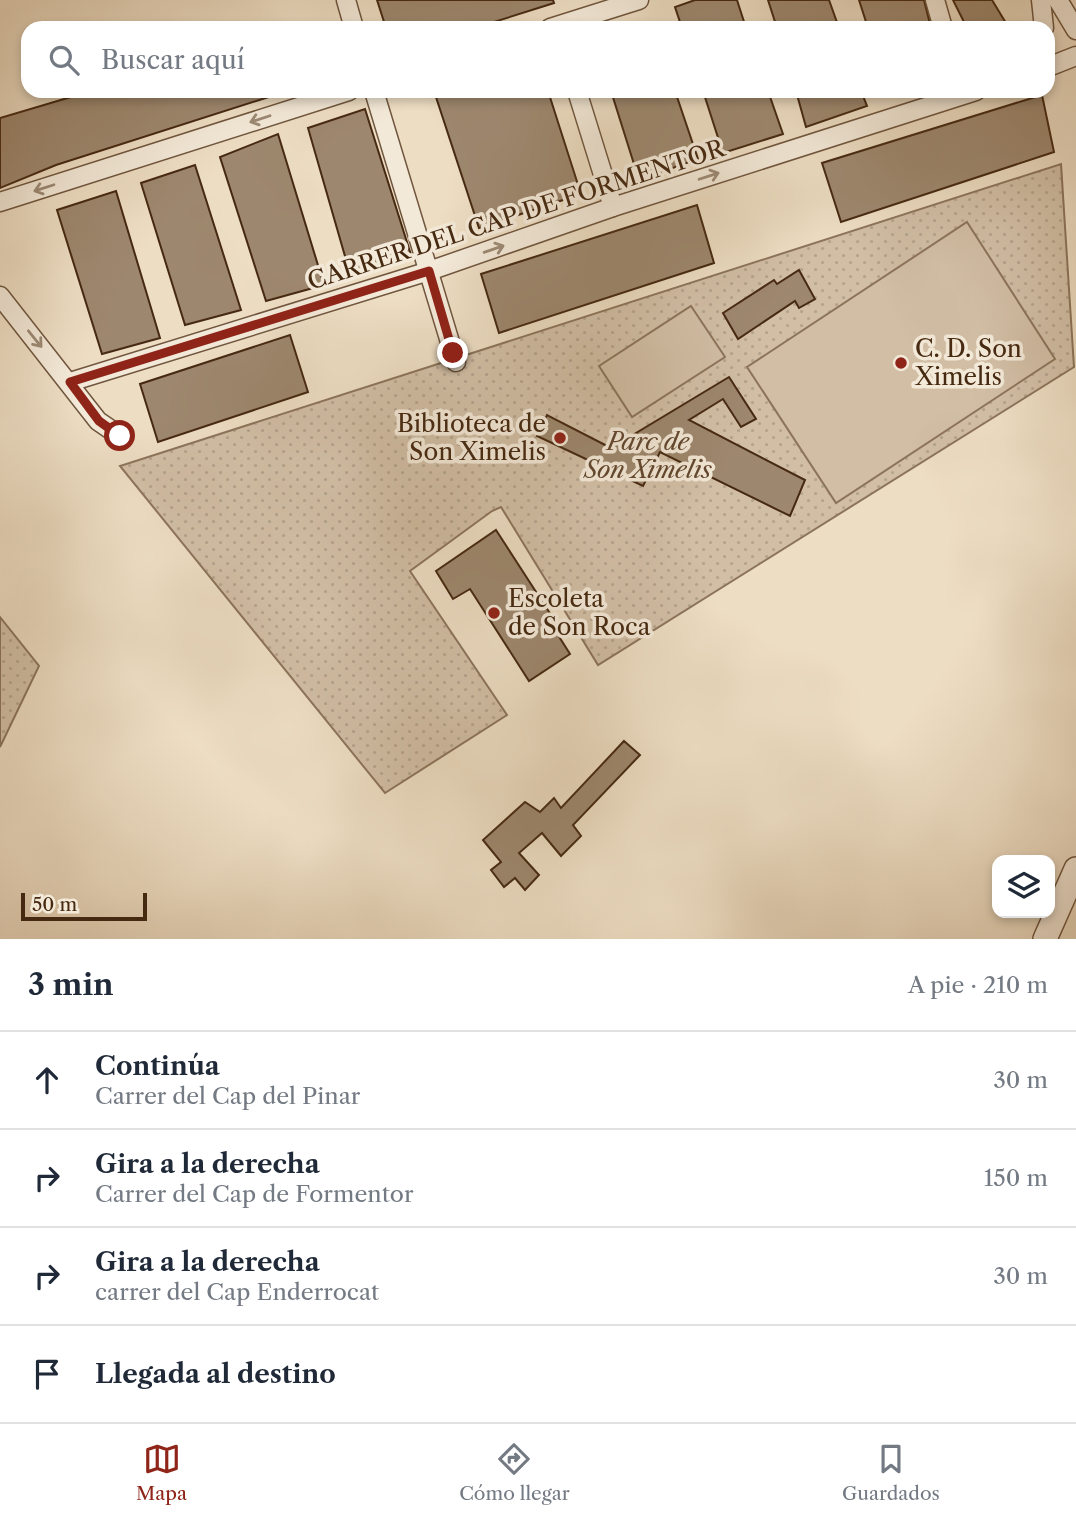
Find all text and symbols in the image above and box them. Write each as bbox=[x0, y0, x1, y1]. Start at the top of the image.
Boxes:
search box bbox=[21, 21, 1055, 98]
icon: search bbox=[45, 41, 83, 79]
text: Buscar aquí bbox=[101, 44, 245, 76]
one-way arrow bbox=[250, 114, 272, 126]
street label: CARRER DEL CAP DE FORMENTOR bbox=[304, 133, 729, 296]
one-way arrow bbox=[698, 169, 720, 182]
one-way arrow bbox=[33, 183, 55, 195]
one-way arrow bbox=[482, 242, 504, 254]
one-way arrow bbox=[27, 329, 42, 348]
place label: C. D. Son Ximelis bbox=[914, 334, 1022, 391]
route end bbox=[437, 337, 468, 368]
marker: C. D. Son Ximelis bbox=[893, 355, 909, 371]
place label: Biblioteca de Son Ximelis bbox=[397, 409, 546, 466]
route start bbox=[104, 420, 135, 451]
park label: Parc de Son Ximelis bbox=[582, 427, 712, 484]
marker: Biblioteca de Son Ximelis bbox=[552, 430, 568, 446]
place label: Escoleta de Son Roca bbox=[508, 584, 651, 641]
marker: Escoleta de Son Roca bbox=[486, 605, 502, 621]
map controls bbox=[992, 855, 1055, 918]
button: layers bbox=[992, 855, 1055, 918]
scale bar bbox=[21, 890, 147, 922]
text: 50 m bbox=[32, 893, 77, 916]
text: 3 min bbox=[28, 966, 114, 1003]
text: A pie · 210 m bbox=[908, 971, 1048, 999]
text: Continúa bbox=[95, 1050, 220, 1082]
icon: ahead bbox=[28, 1061, 66, 1099]
text: 30 m bbox=[993, 1066, 1048, 1094]
text: Carrer del Cap del Pinar bbox=[95, 1082, 360, 1110]
text: Gira a la derecha bbox=[95, 1148, 320, 1180]
icon: right bbox=[28, 1159, 66, 1197]
text: 150 m bbox=[984, 1164, 1048, 1192]
text: Carrer del Cap de Formentor bbox=[95, 1180, 414, 1208]
text: Gira a la derecha bbox=[95, 1246, 320, 1278]
icon: right bbox=[28, 1257, 66, 1295]
text: 30 m bbox=[993, 1262, 1048, 1290]
text: carrer del Cap Enderrocat bbox=[95, 1278, 379, 1306]
icon: arrive bbox=[28, 1355, 66, 1393]
text: Llegada al destino bbox=[95, 1358, 336, 1390]
tab: Mapa bbox=[136, 1440, 187, 1505]
tab: Cómo llegar bbox=[459, 1440, 570, 1505]
tab: Guardados bbox=[842, 1440, 940, 1505]

